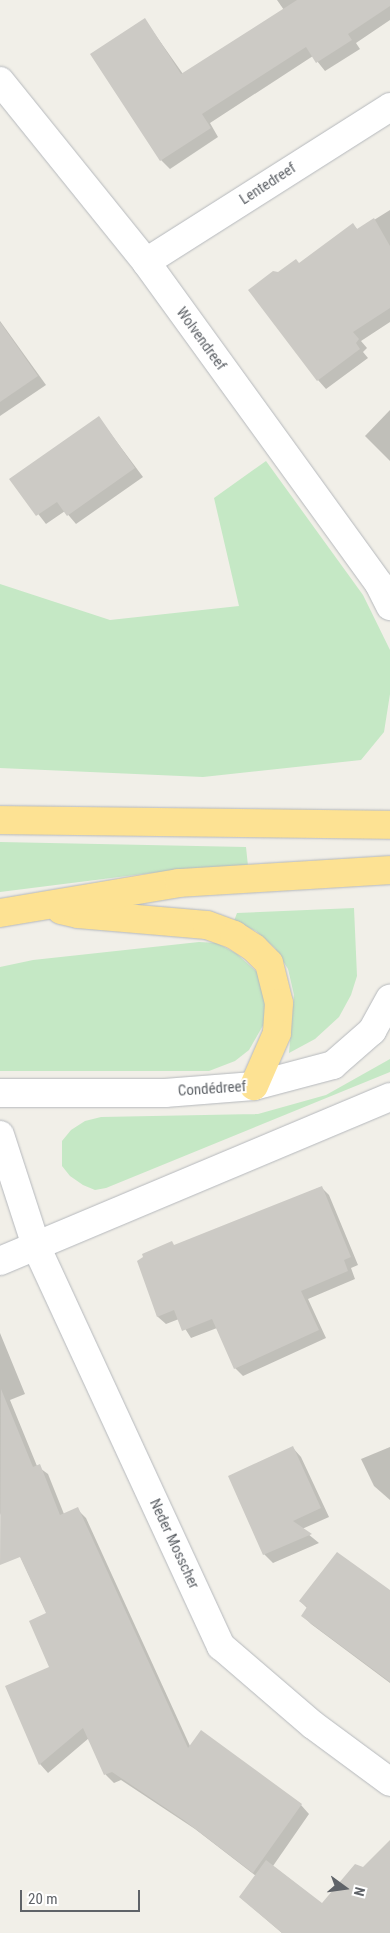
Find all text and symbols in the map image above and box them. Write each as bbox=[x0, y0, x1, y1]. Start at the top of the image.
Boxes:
street label: Lentedreef bbox=[236, 159, 300, 209]
street label: Wolvendreef bbox=[172, 304, 230, 374]
street label: Condédreef bbox=[177, 1078, 247, 1100]
street label: Neder Mosscher bbox=[145, 1496, 203, 1592]
north arrow bbox=[320, 1863, 370, 1913]
scale bar bbox=[22, 1880, 142, 1912]
text: N bbox=[351, 1886, 368, 1898]
text: 20 m bbox=[28, 1890, 58, 1908]

